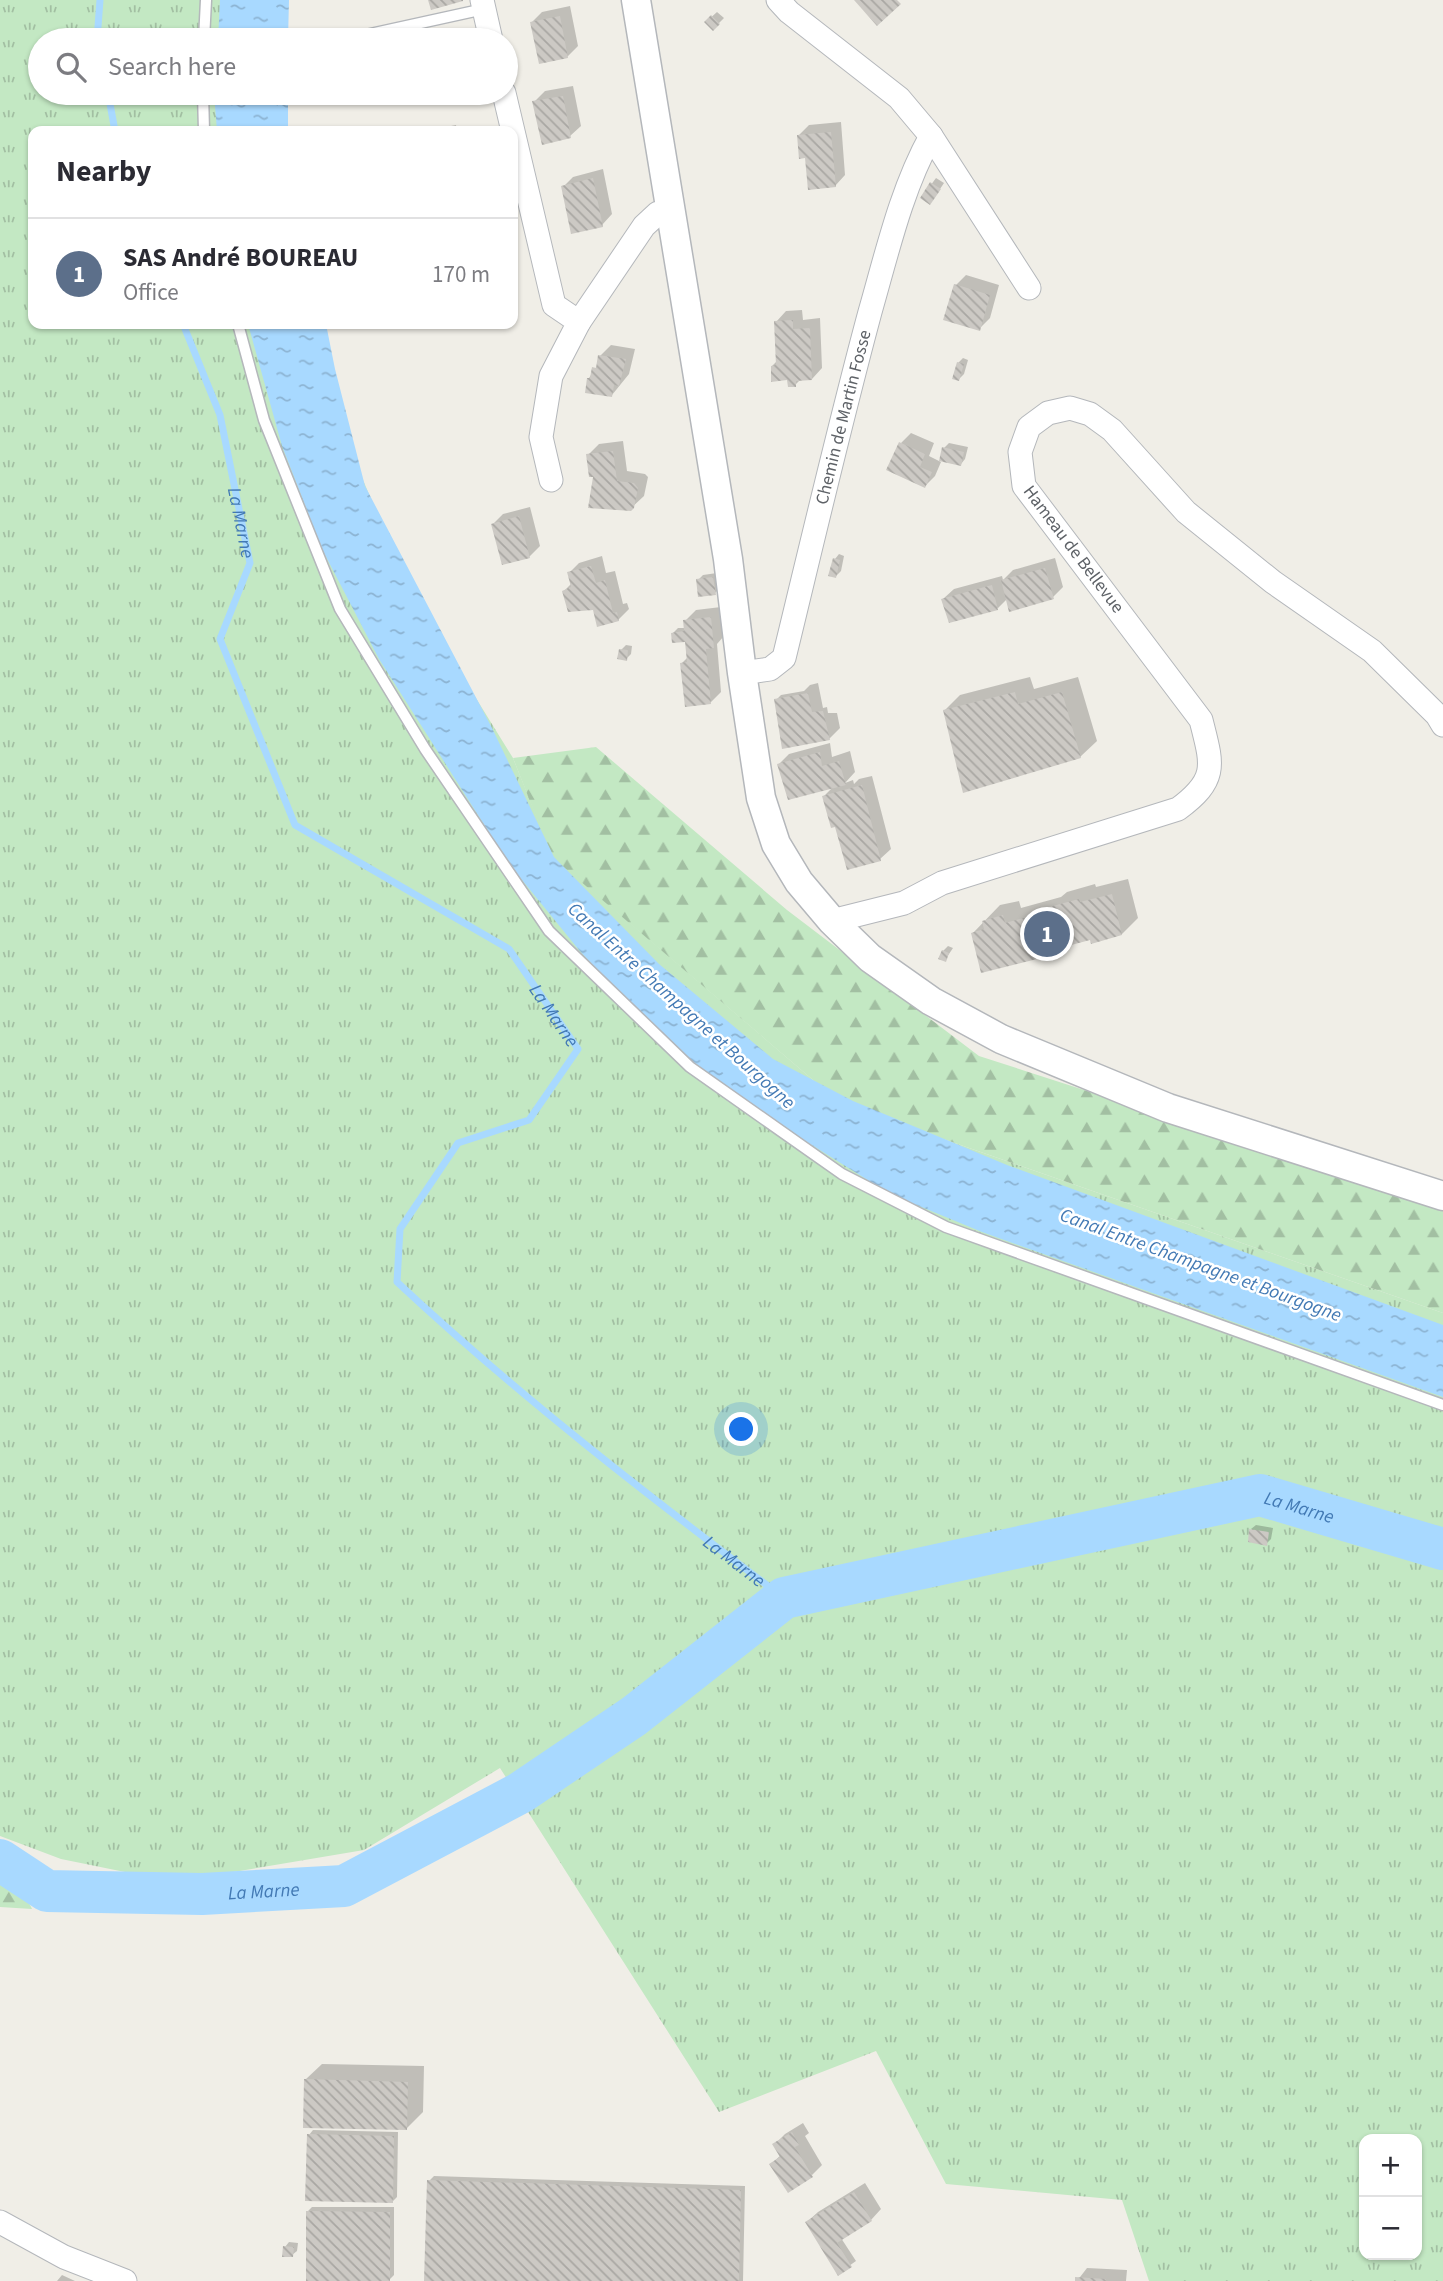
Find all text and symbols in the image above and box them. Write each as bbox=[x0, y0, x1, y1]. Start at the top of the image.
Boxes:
search box bbox=[28, 28, 518, 105]
icon: search bbox=[52, 48, 90, 86]
text: Search here bbox=[108, 48, 236, 85]
text: Nearby bbox=[56, 150, 151, 193]
text: SAS André BOUREAU bbox=[123, 239, 358, 276]
text: 1 bbox=[73, 258, 85, 291]
text: 170 m bbox=[432, 258, 490, 291]
text: Office bbox=[123, 276, 179, 309]
street label: Chemin de Martin Fosse bbox=[810, 327, 878, 507]
street label: Hameau de Bellevue bbox=[1017, 480, 1130, 618]
water label: La Marne bbox=[220, 485, 261, 561]
water label: Canal Entre Champagne et Bourgogne bbox=[561, 896, 801, 1116]
pin: 1 bbox=[1024, 908, 1070, 960]
water label: La Marne bbox=[522, 979, 585, 1053]
water label: Canal Entre Champagne et Bourgogne bbox=[1056, 1202, 1345, 1329]
your location bbox=[724, 1412, 758, 1446]
water label: La Marne bbox=[1261, 1485, 1337, 1531]
water label: La Marne bbox=[697, 1529, 770, 1594]
water label: La Marne bbox=[227, 1877, 300, 1908]
map controls bbox=[1359, 2134, 1422, 2260]
button: + bbox=[1359, 2134, 1422, 2197]
button: − bbox=[1359, 2197, 1422, 2260]

